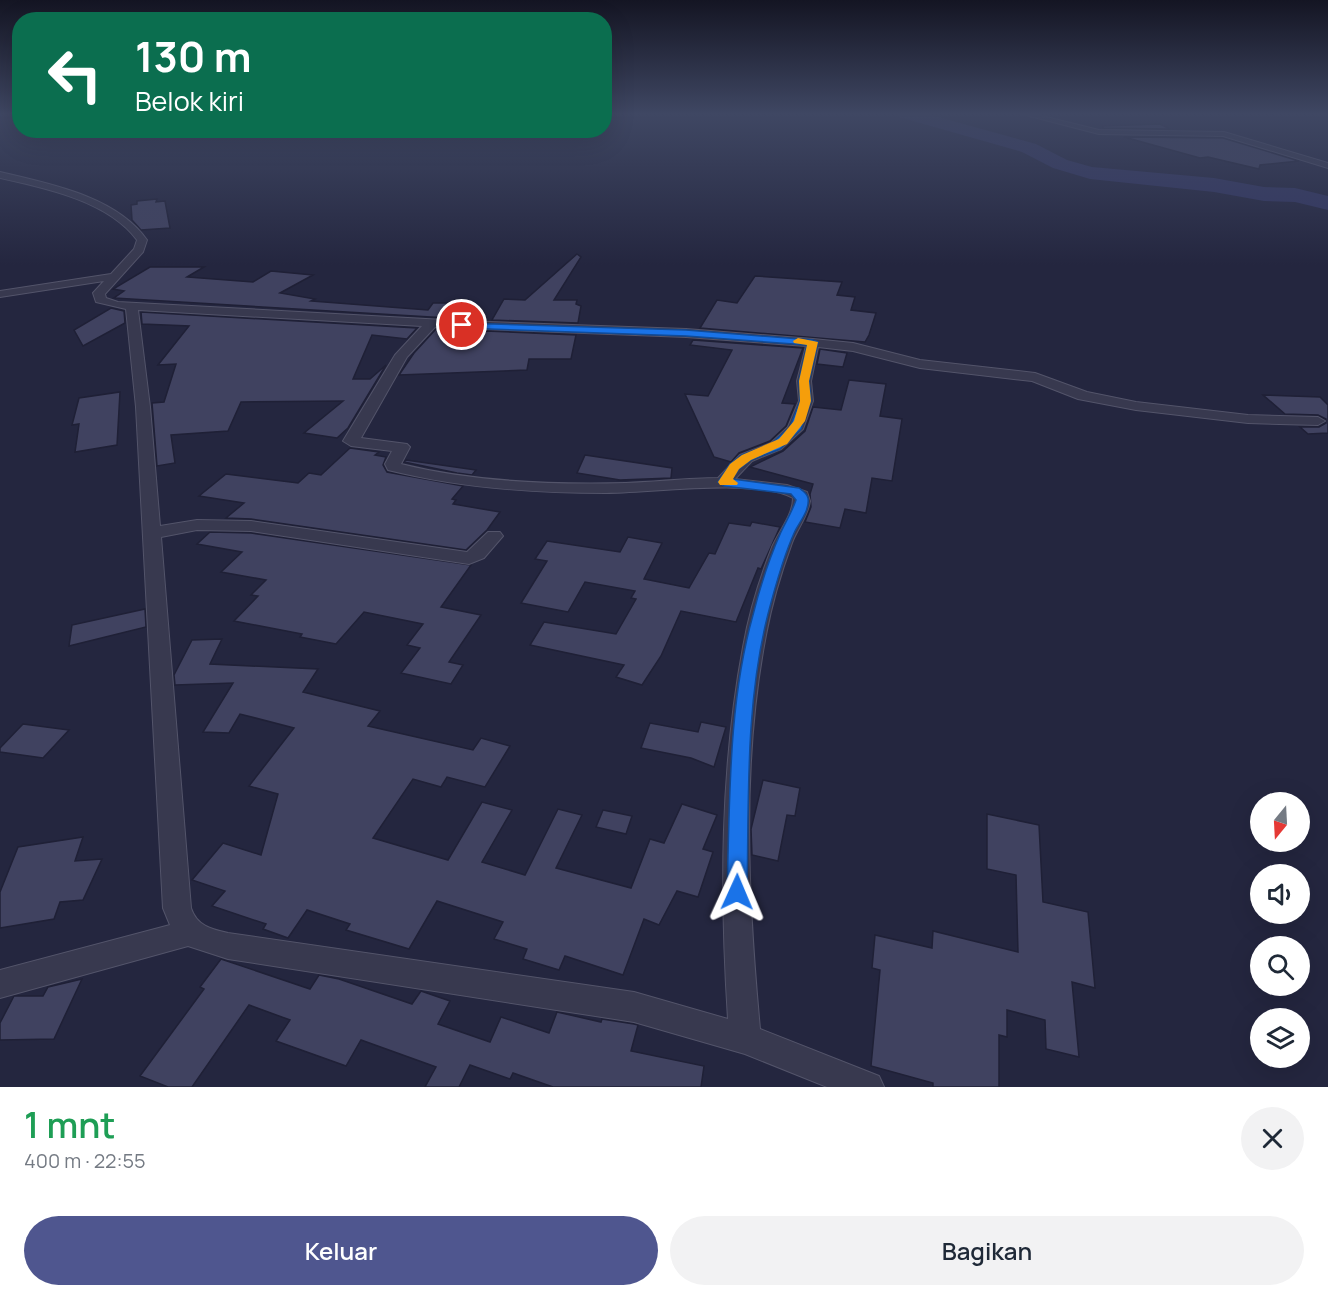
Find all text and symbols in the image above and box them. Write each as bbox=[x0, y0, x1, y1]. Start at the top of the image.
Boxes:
text: 130 m bbox=[135, 27, 252, 85]
icon: left bbox=[36, 36, 114, 114]
text: Belok kiri bbox=[135, 82, 244, 119]
pin bbox=[436, 299, 487, 350]
icon: arrive bbox=[445, 308, 478, 341]
north arrow bbox=[1250, 792, 1310, 852]
map controls bbox=[1250, 792, 1310, 1068]
position arrow bbox=[705, 860, 769, 924]
button: sound bbox=[1250, 864, 1310, 924]
button: search bbox=[1250, 936, 1310, 996]
button: layers bbox=[1250, 1008, 1310, 1068]
text: 1 mnt bbox=[24, 1100, 116, 1149]
button: close bbox=[1241, 1107, 1304, 1170]
text: 400 m · 22:55 bbox=[24, 1147, 146, 1174]
button: Keluar bbox=[24, 1216, 658, 1285]
button: Bagikan bbox=[670, 1216, 1304, 1285]

